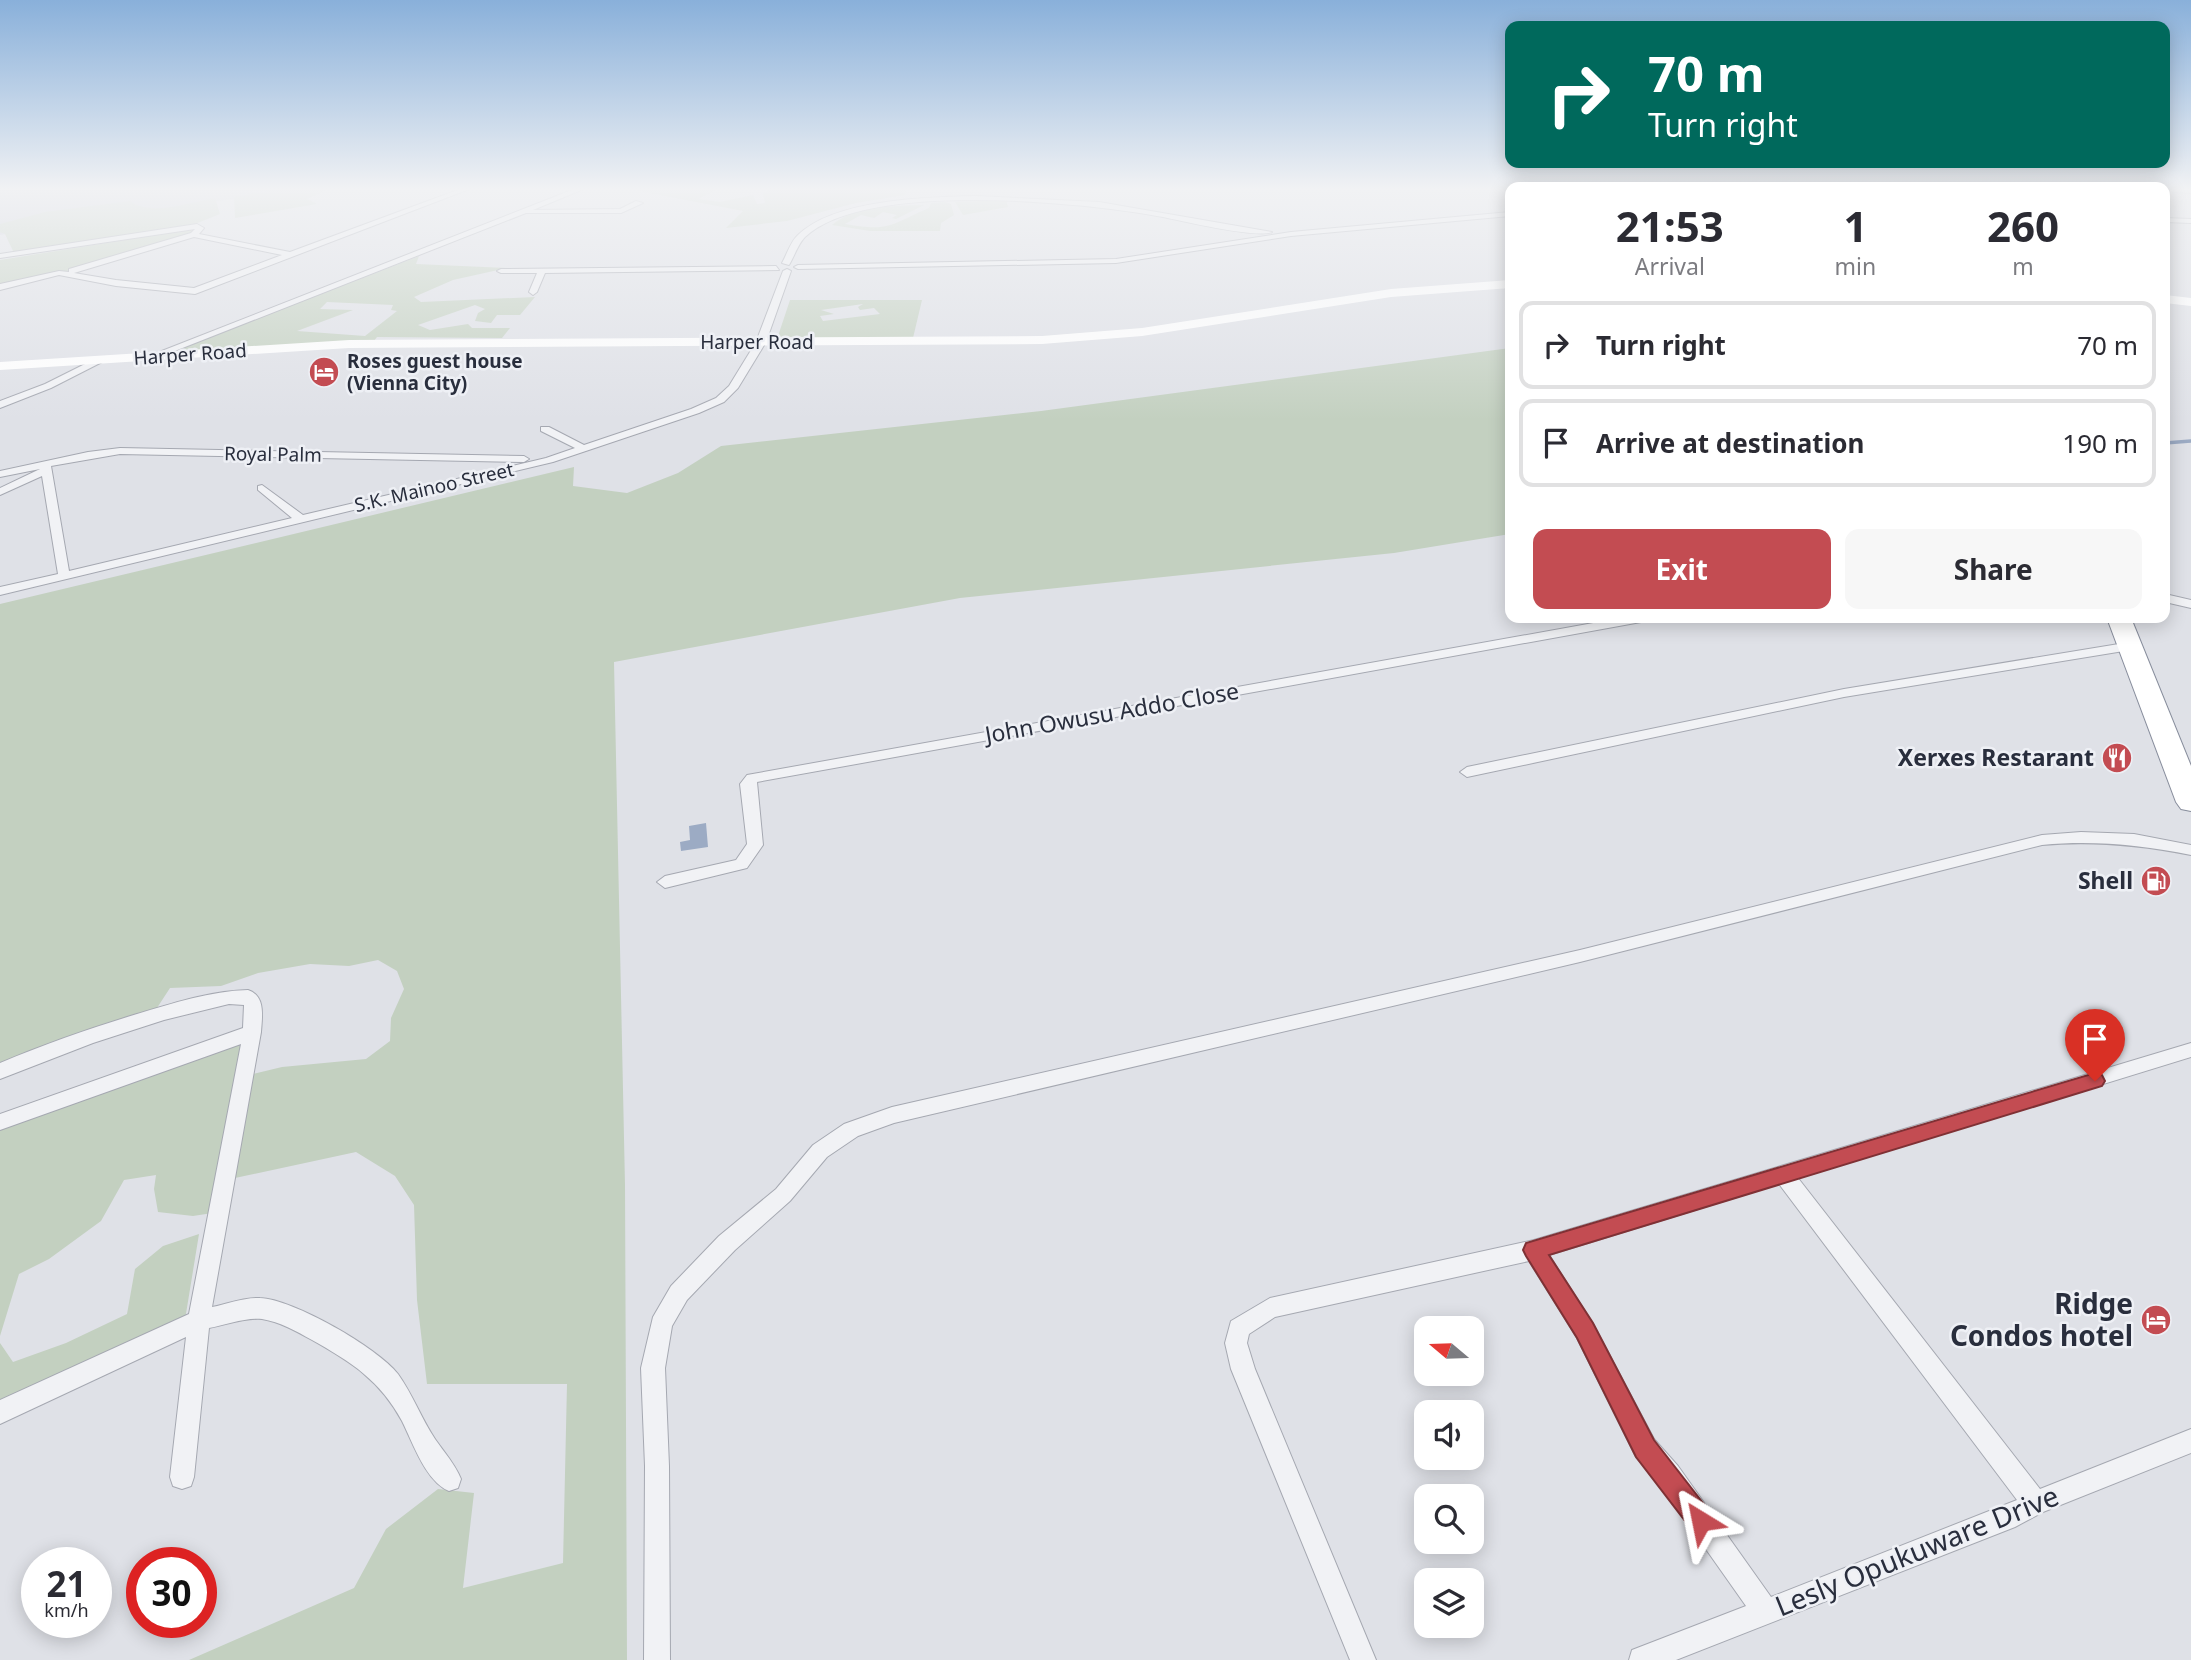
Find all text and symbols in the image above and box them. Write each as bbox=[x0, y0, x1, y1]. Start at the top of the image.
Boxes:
text: 70 m bbox=[1648, 40, 1765, 106]
icon: right bbox=[1533, 49, 1624, 140]
text: Turn right bbox=[1648, 103, 1798, 146]
text: 21:53 bbox=[1616, 197, 1724, 254]
text: 1 bbox=[1843, 197, 1867, 254]
text: 260 bbox=[1987, 197, 2059, 254]
text: Arrival bbox=[1635, 250, 1705, 282]
text: min bbox=[1835, 250, 1876, 282]
text: m bbox=[2012, 250, 2034, 282]
icon: right bbox=[1537, 326, 1575, 364]
text: Turn right bbox=[1596, 327, 1726, 363]
text: 70 m bbox=[2077, 327, 2138, 363]
street label: Harper Road bbox=[700, 329, 814, 355]
street label: Harper Road bbox=[133, 337, 247, 371]
place label: Roses guest house (Vienna City) bbox=[347, 348, 523, 396]
hotel icon: Roses guest house (Vienna City) bbox=[307, 355, 341, 389]
icon: arrive bbox=[1537, 424, 1575, 462]
text: Arrive at destination bbox=[1596, 425, 1865, 461]
text: 190 m bbox=[2062, 425, 2138, 461]
street label: Royal Palm bbox=[224, 440, 322, 468]
street label: S.K. Mainoo Street bbox=[352, 456, 516, 518]
button: Exit bbox=[1533, 529, 1831, 609]
button: Share bbox=[1845, 529, 2142, 609]
street label: John Owusu Addo Close bbox=[980, 674, 1241, 750]
place label: Xerxes Restarant bbox=[1898, 741, 2094, 773]
restaurant icon: Xerxes Restarant bbox=[2100, 741, 2134, 775]
place label: Shell bbox=[2078, 864, 2133, 896]
fuel station icon: Shell bbox=[2139, 864, 2173, 898]
pin bbox=[2065, 1009, 2125, 1081]
icon: arrive bbox=[2076, 1020, 2114, 1058]
place label: Ridge Condos hotel bbox=[1950, 1284, 2133, 1354]
hotel icon: Ridge Condos hotel bbox=[2139, 1303, 2173, 1337]
north arrow bbox=[1414, 1316, 1484, 1386]
map controls bbox=[1414, 1316, 1484, 1638]
button: sound bbox=[1414, 1400, 1484, 1470]
street label: Lesly Opukuware Drive bbox=[1769, 1476, 2064, 1624]
button: search bbox=[1414, 1484, 1484, 1554]
position arrow bbox=[1664, 1484, 1738, 1558]
speed limit sign: 30 bbox=[126, 1547, 217, 1638]
text: 21 bbox=[46, 1560, 87, 1607]
button: layers bbox=[1414, 1568, 1484, 1638]
text: km/h bbox=[44, 1598, 89, 1622]

